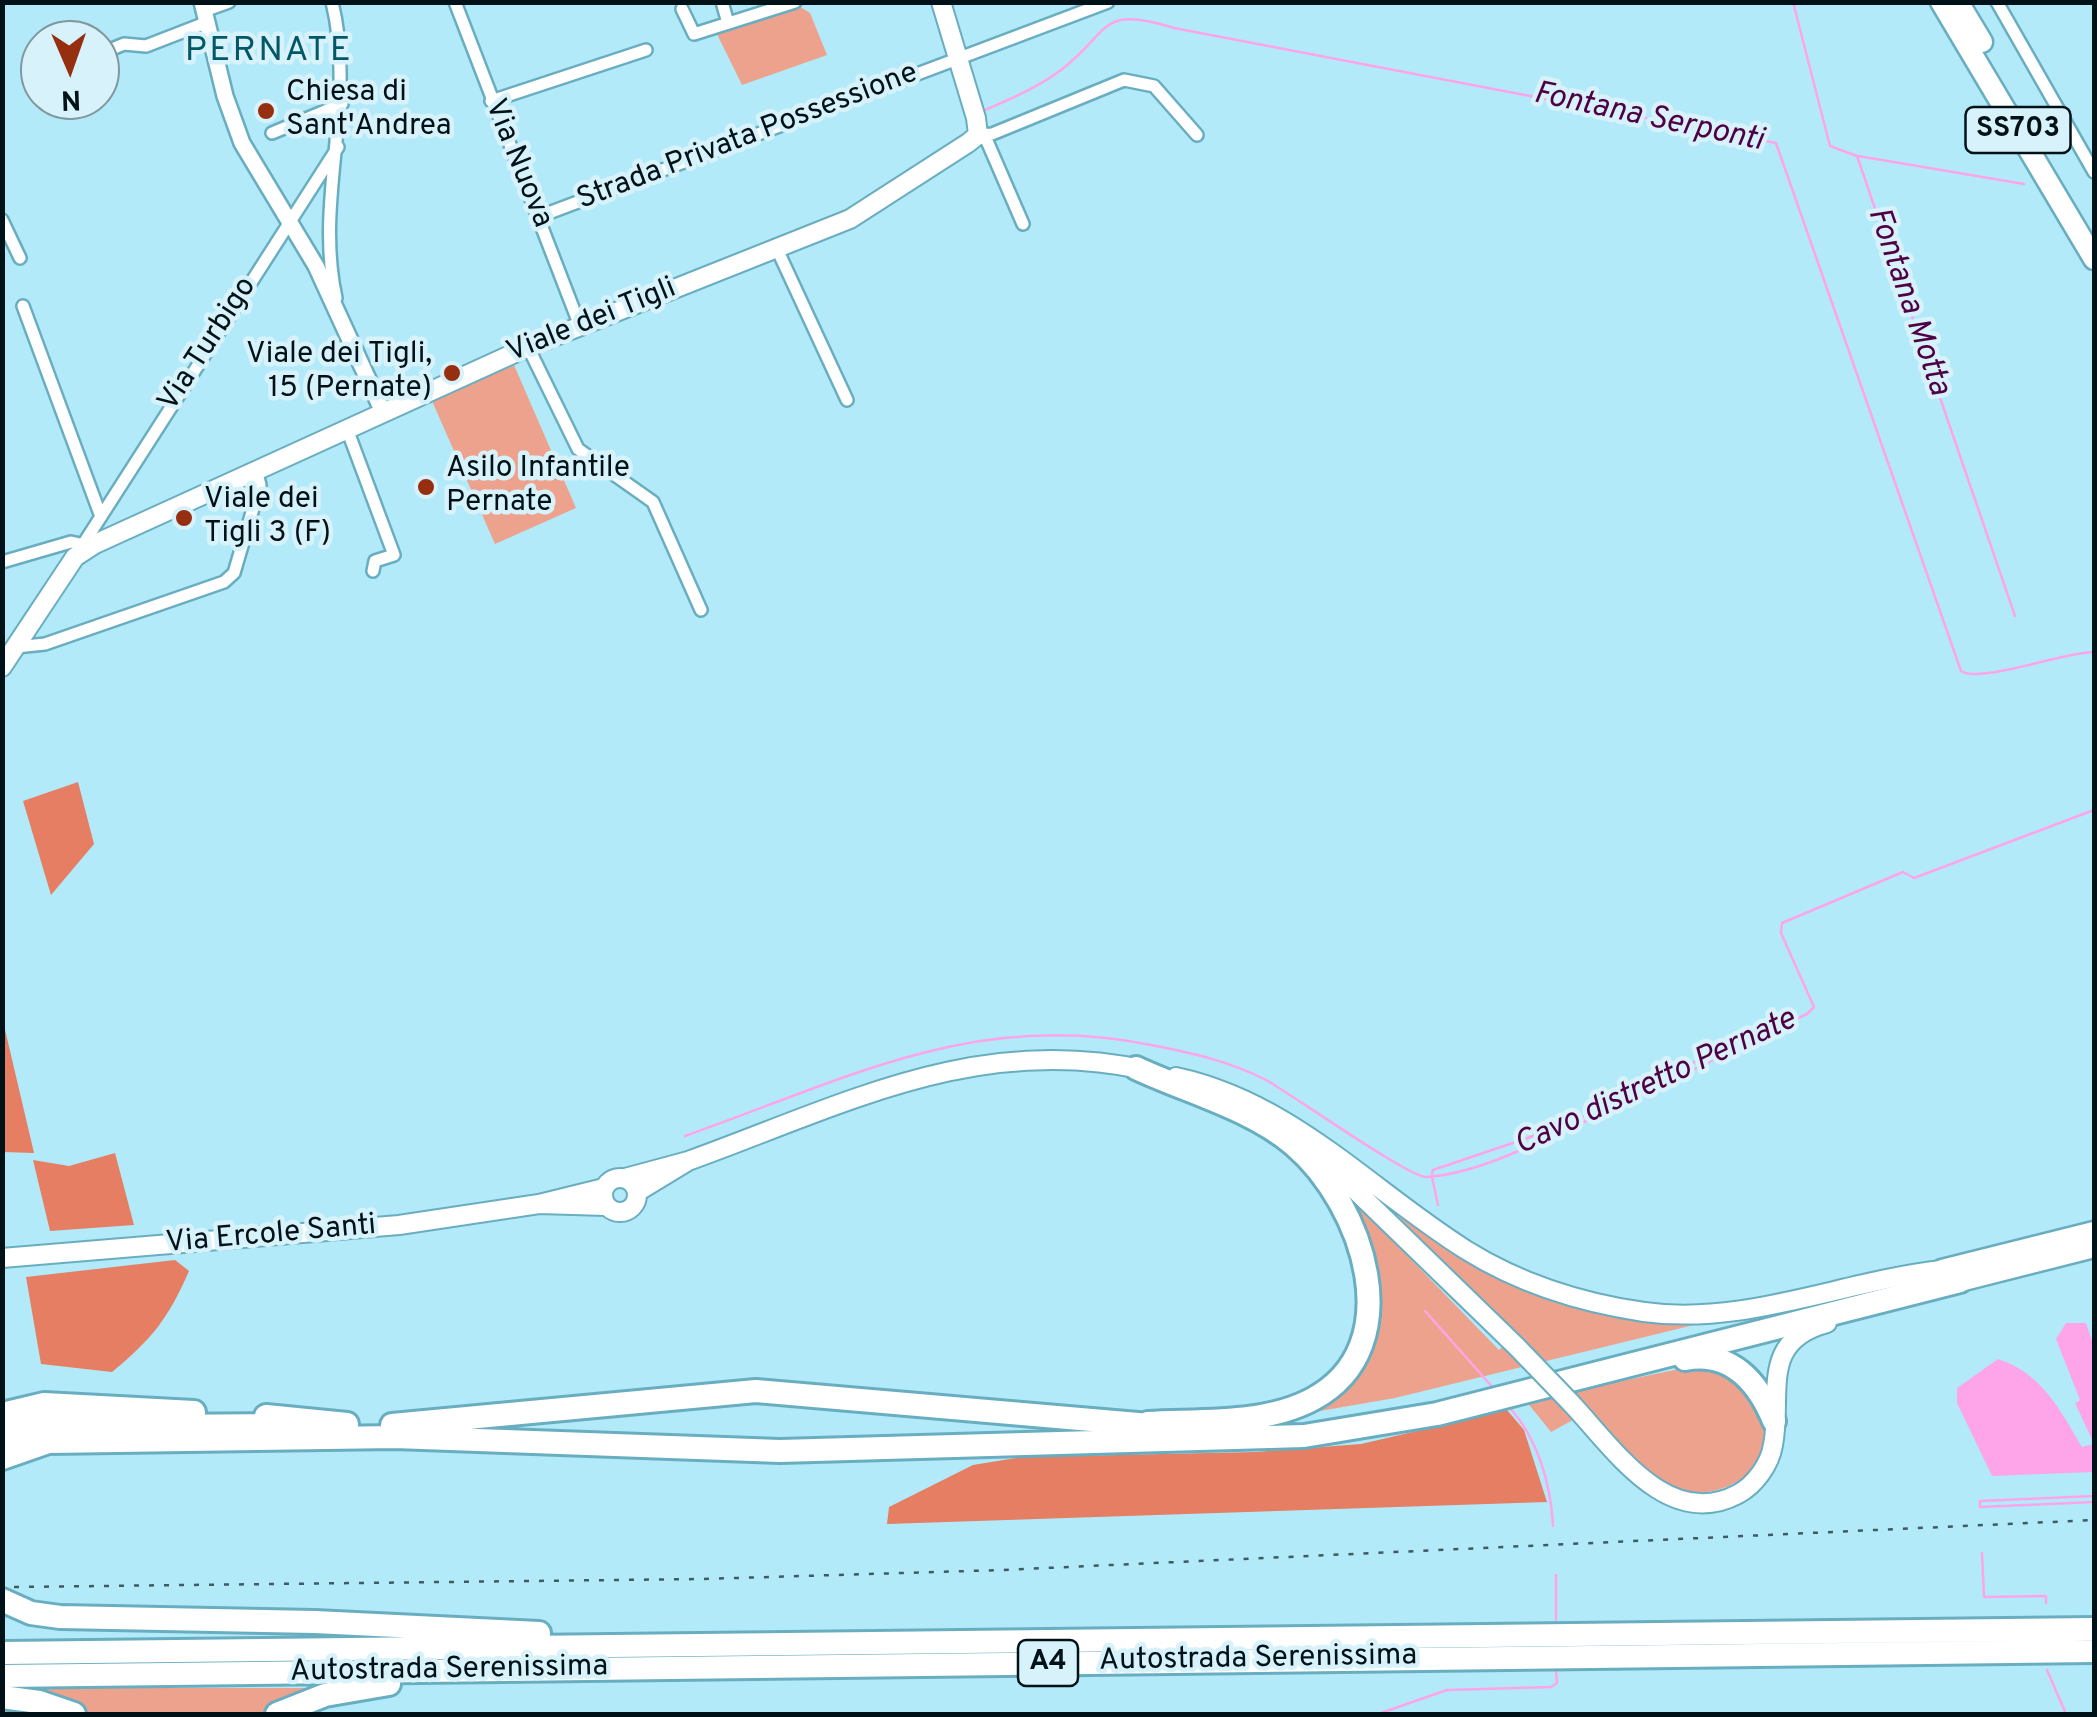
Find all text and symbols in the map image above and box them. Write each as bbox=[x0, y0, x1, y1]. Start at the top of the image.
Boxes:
north arrow bbox=[20, 20, 120, 120]
district label: PERNATE bbox=[185, 32, 353, 74]
street label: Strada Privata Possessione bbox=[573, 56, 923, 220]
place label: Chiesa di Sant'Andrea bbox=[286, 76, 452, 146]
water label: Fontana Serponti bbox=[1530, 76, 1766, 162]
text: N bbox=[60, 80, 82, 116]
street label: Via Nuova bbox=[475, 95, 559, 233]
marker: Chiesa di Sant'Andrea bbox=[255, 100, 277, 122]
road number: SS703 bbox=[1966, 107, 2070, 153]
water label: Fontana Motta bbox=[1857, 203, 1957, 401]
street label: Via Turbigo bbox=[152, 271, 266, 419]
street label: Viale dei Tigli bbox=[502, 272, 682, 372]
place label: Viale dei Tigli, 15 (Pernate) bbox=[246, 338, 432, 408]
marker: Viale dei Tigli, 15 (Pernate) bbox=[441, 362, 463, 384]
place label: Asilo Infantile Pernate bbox=[446, 452, 630, 522]
marker: Asilo Infantile Pernate bbox=[415, 476, 437, 498]
place label: Viale dei Tigli 3 (F) bbox=[204, 483, 331, 554]
marker: Viale dei Tigli 3 (F) bbox=[173, 507, 195, 529]
water label: Cavo distretto Pernate bbox=[1509, 1002, 1803, 1166]
street label: Via Ercole Santi bbox=[164, 1209, 378, 1263]
street label: Autostrada Serenissima bbox=[1099, 1639, 1417, 1681]
road number: A4 bbox=[1018, 1640, 1078, 1686]
street label: Autostrada Serenissima bbox=[290, 1650, 608, 1692]

